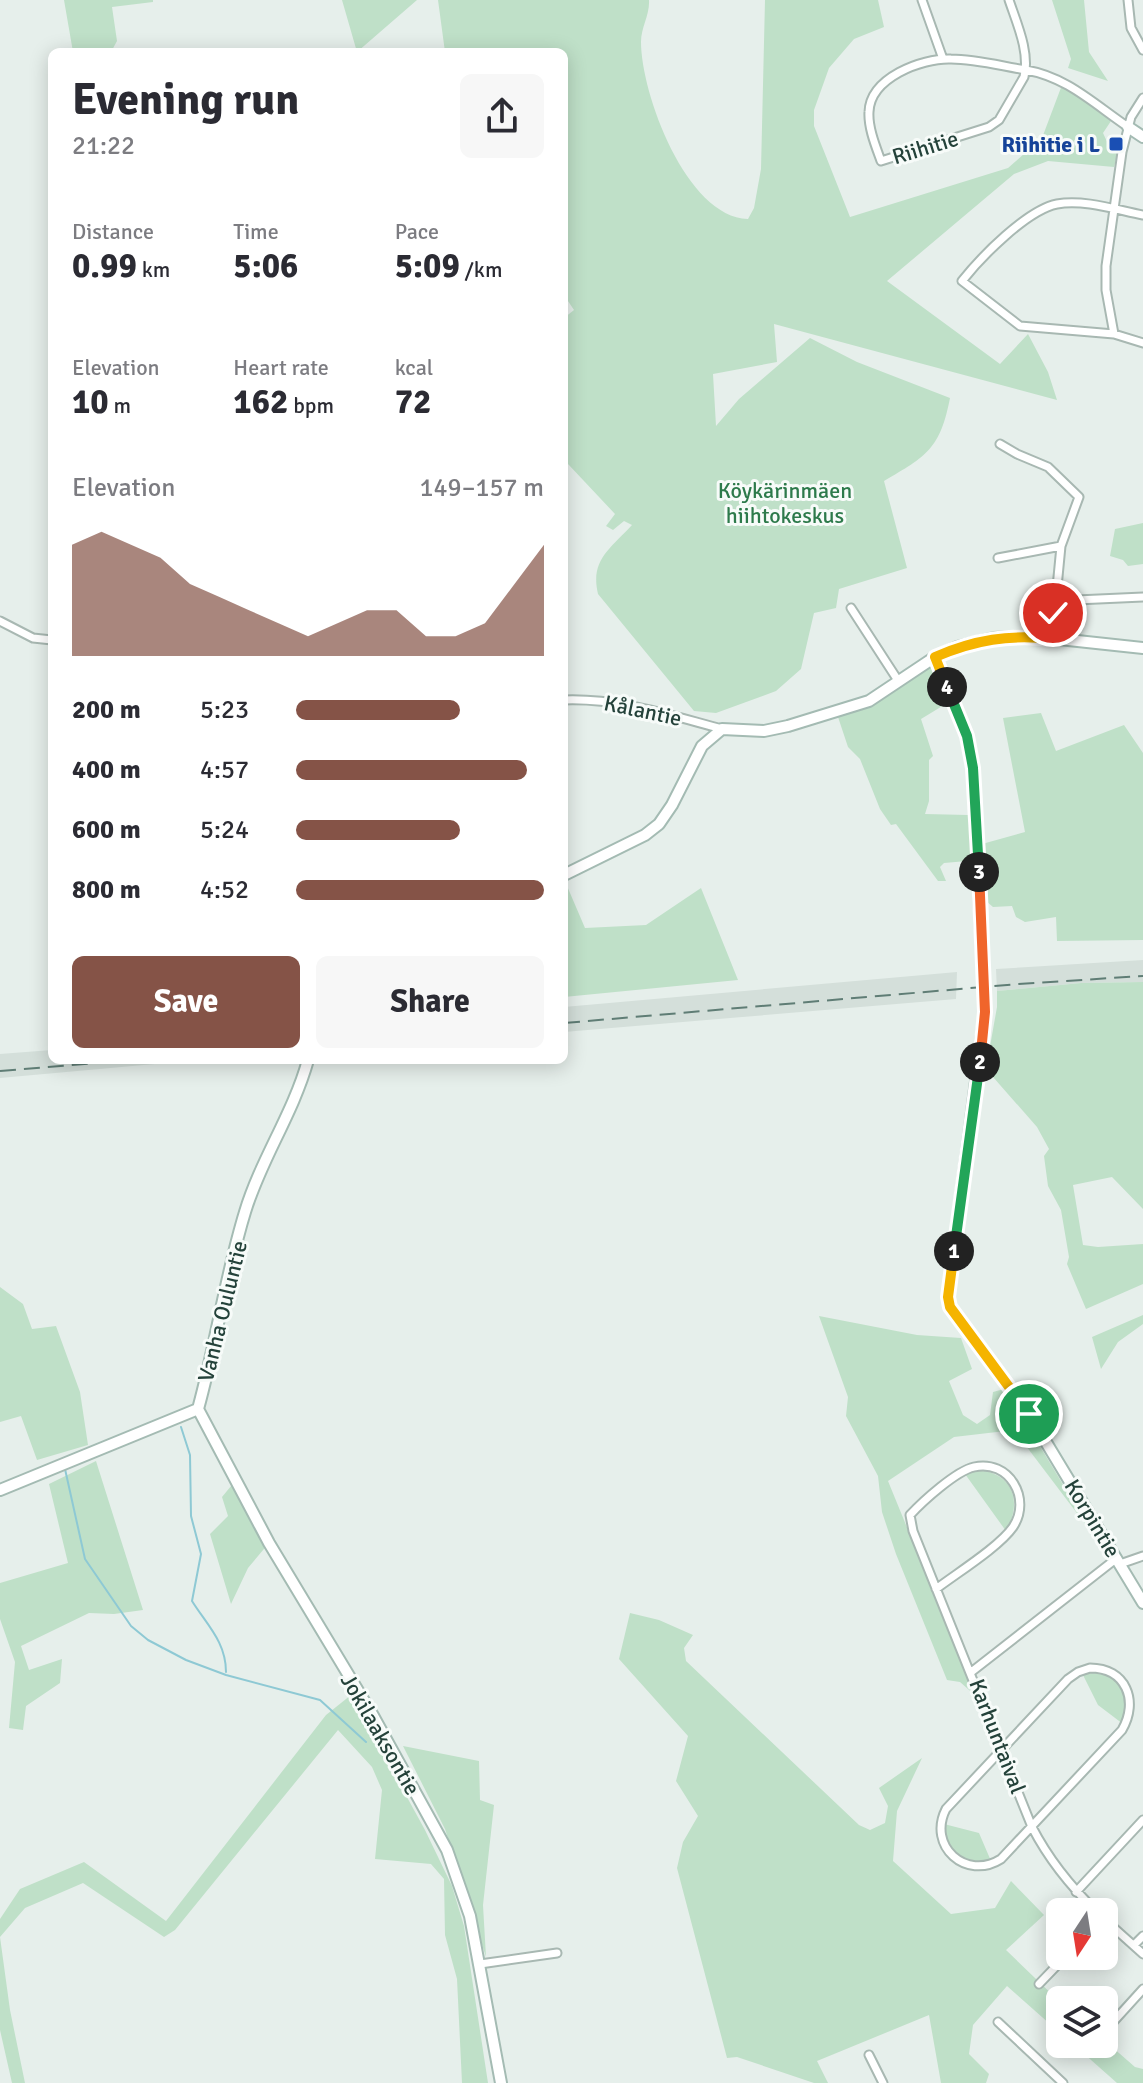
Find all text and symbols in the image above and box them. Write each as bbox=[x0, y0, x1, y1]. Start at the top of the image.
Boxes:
text: Evening run bbox=[72, 73, 299, 127]
button: share bbox=[460, 74, 544, 158]
street label: Riihitie bbox=[889, 125, 962, 170]
text: 21:22 bbox=[72, 130, 135, 162]
place label: Riihitie i L bbox=[1001, 131, 1100, 158]
marker: Riihitie i L bbox=[1107, 135, 1125, 153]
text: Distance bbox=[72, 218, 154, 245]
text: Time bbox=[233, 218, 279, 245]
text: Pace bbox=[395, 218, 439, 245]
text: 0.99 bbox=[72, 245, 137, 287]
text: 5:06 bbox=[233, 245, 298, 287]
text: 5:09 bbox=[395, 245, 460, 287]
text: km bbox=[137, 256, 170, 283]
text: /km bbox=[460, 256, 502, 283]
text: Elevation bbox=[72, 354, 160, 381]
text: Heart rate bbox=[233, 354, 329, 381]
text: kcal bbox=[395, 354, 433, 381]
text: 10 bbox=[72, 381, 109, 423]
text: 162 bbox=[233, 381, 288, 423]
text: 72 bbox=[395, 381, 431, 423]
text: m bbox=[109, 392, 131, 419]
text: bpm bbox=[288, 392, 334, 419]
text: Elevation bbox=[72, 472, 176, 504]
text: 149–157 m bbox=[420, 472, 544, 504]
park label: Köykärinmäen hiihtokeskus bbox=[718, 477, 852, 529]
pin bbox=[1019, 579, 1087, 647]
icon: check bbox=[1031, 591, 1075, 635]
pin: 4 bbox=[927, 667, 967, 707]
text: 4 bbox=[941, 673, 953, 700]
street label: Kålantie bbox=[602, 689, 684, 732]
text: 200 m bbox=[72, 694, 141, 726]
text: 5:23 bbox=[200, 694, 249, 726]
text: 400 m bbox=[72, 754, 141, 786]
text: 4:57 bbox=[200, 754, 249, 786]
text: 600 m bbox=[72, 814, 141, 846]
text: 5:24 bbox=[200, 814, 249, 846]
pin: 3 bbox=[959, 852, 999, 892]
text: 3 bbox=[973, 858, 985, 885]
text: 800 m bbox=[72, 874, 141, 906]
text: 4:52 bbox=[200, 874, 249, 906]
button: Save bbox=[72, 956, 300, 1048]
button: Share bbox=[316, 956, 544, 1048]
pin: 2 bbox=[960, 1042, 1000, 1082]
text: 2 bbox=[974, 1048, 986, 1075]
pin: 1 bbox=[934, 1231, 974, 1271]
text: 1 bbox=[948, 1237, 960, 1264]
street label: Vanha Ouluntie bbox=[192, 1238, 253, 1384]
pin bbox=[995, 1380, 1063, 1448]
icon: arrive bbox=[1007, 1392, 1051, 1436]
street label: Korpintie bbox=[1059, 1474, 1126, 1562]
street label: Jokilaaksontie bbox=[335, 1669, 426, 1800]
street label: Karhuntaival bbox=[963, 1675, 1032, 1797]
north arrow bbox=[1046, 1898, 1118, 1970]
map controls bbox=[1046, 1898, 1118, 2058]
button: layers bbox=[1046, 1986, 1118, 2058]

